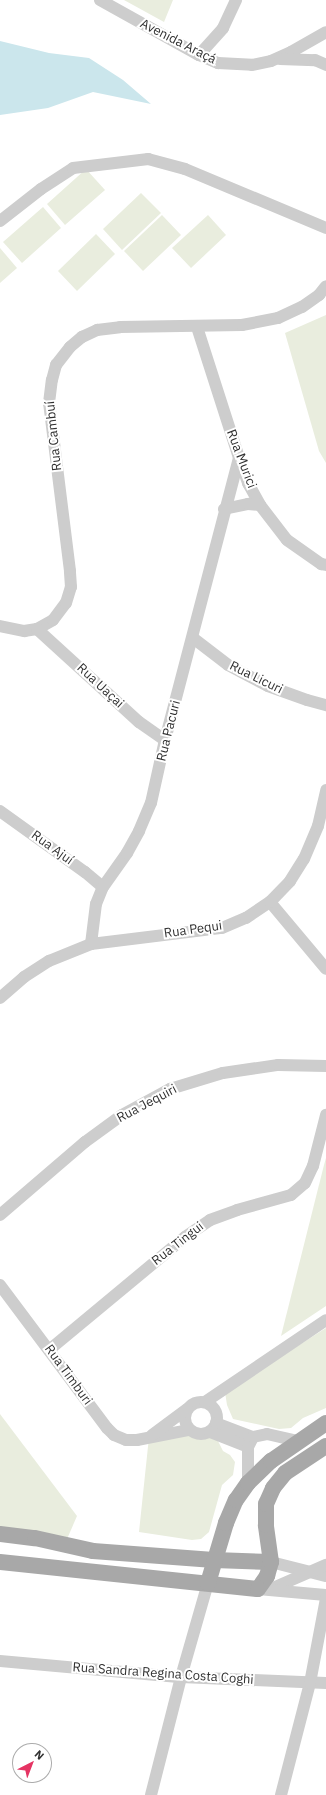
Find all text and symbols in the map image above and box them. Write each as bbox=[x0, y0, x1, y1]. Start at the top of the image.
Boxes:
street label: Avenida Araçá bbox=[137, 16, 219, 68]
street label: Rua Cambuí bbox=[43, 400, 65, 472]
street label: Rua Murici bbox=[223, 428, 259, 490]
street label: Rua Licuri bbox=[227, 658, 285, 698]
street label: Rua Uaçai bbox=[73, 660, 127, 712]
street label: Rua Pacuri bbox=[154, 699, 184, 763]
street label: Rua Ajuí bbox=[28, 828, 76, 868]
street label: Rua Pequi bbox=[163, 918, 223, 942]
street label: Rua Jequiri bbox=[114, 1082, 180, 1126]
street label: Rua Tingui bbox=[149, 1219, 207, 1269]
street label: Rua Timburi bbox=[41, 1342, 95, 1408]
street label: Rua Sandra Regina Costa Coghi bbox=[72, 1660, 254, 1688]
north arrow bbox=[12, 1743, 52, 1783]
text: N bbox=[32, 1747, 47, 1763]

